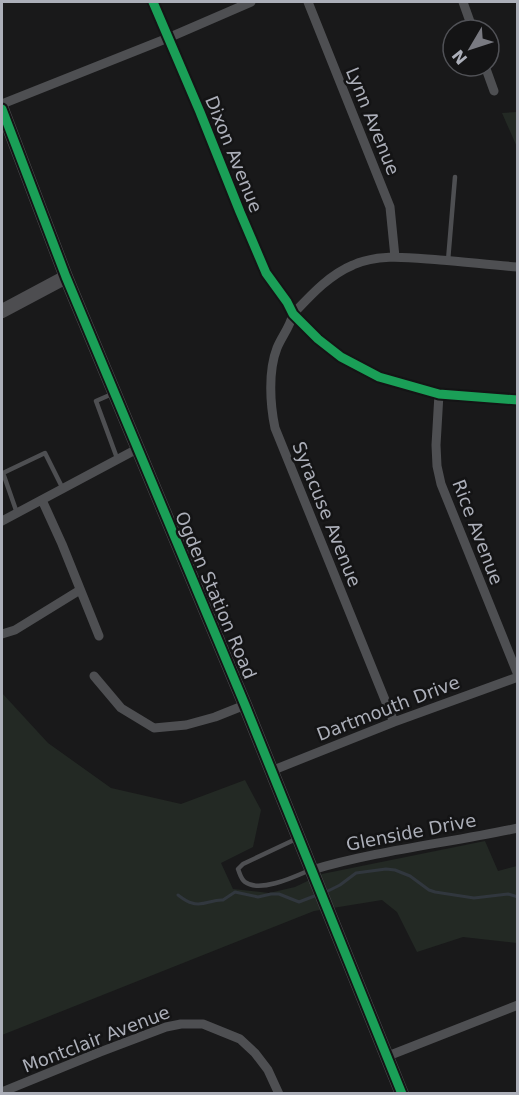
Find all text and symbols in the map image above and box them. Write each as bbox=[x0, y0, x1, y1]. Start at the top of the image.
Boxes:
north arrow bbox=[441, 18, 501, 78]
text: N bbox=[448, 46, 471, 68]
street label: Lynn Avenue bbox=[342, 64, 404, 178]
street label: Dixon Avenue bbox=[201, 93, 267, 215]
street label: Syracuse Avenue bbox=[288, 438, 366, 590]
street label: Rice Avenue bbox=[448, 476, 508, 588]
street label: Ogden Station Road bbox=[171, 508, 261, 682]
street label: Dartmouth Drive bbox=[314, 671, 462, 745]
street label: Glenside Drive bbox=[344, 809, 478, 855]
street label: Montclair Avenue bbox=[19, 1001, 173, 1077]

